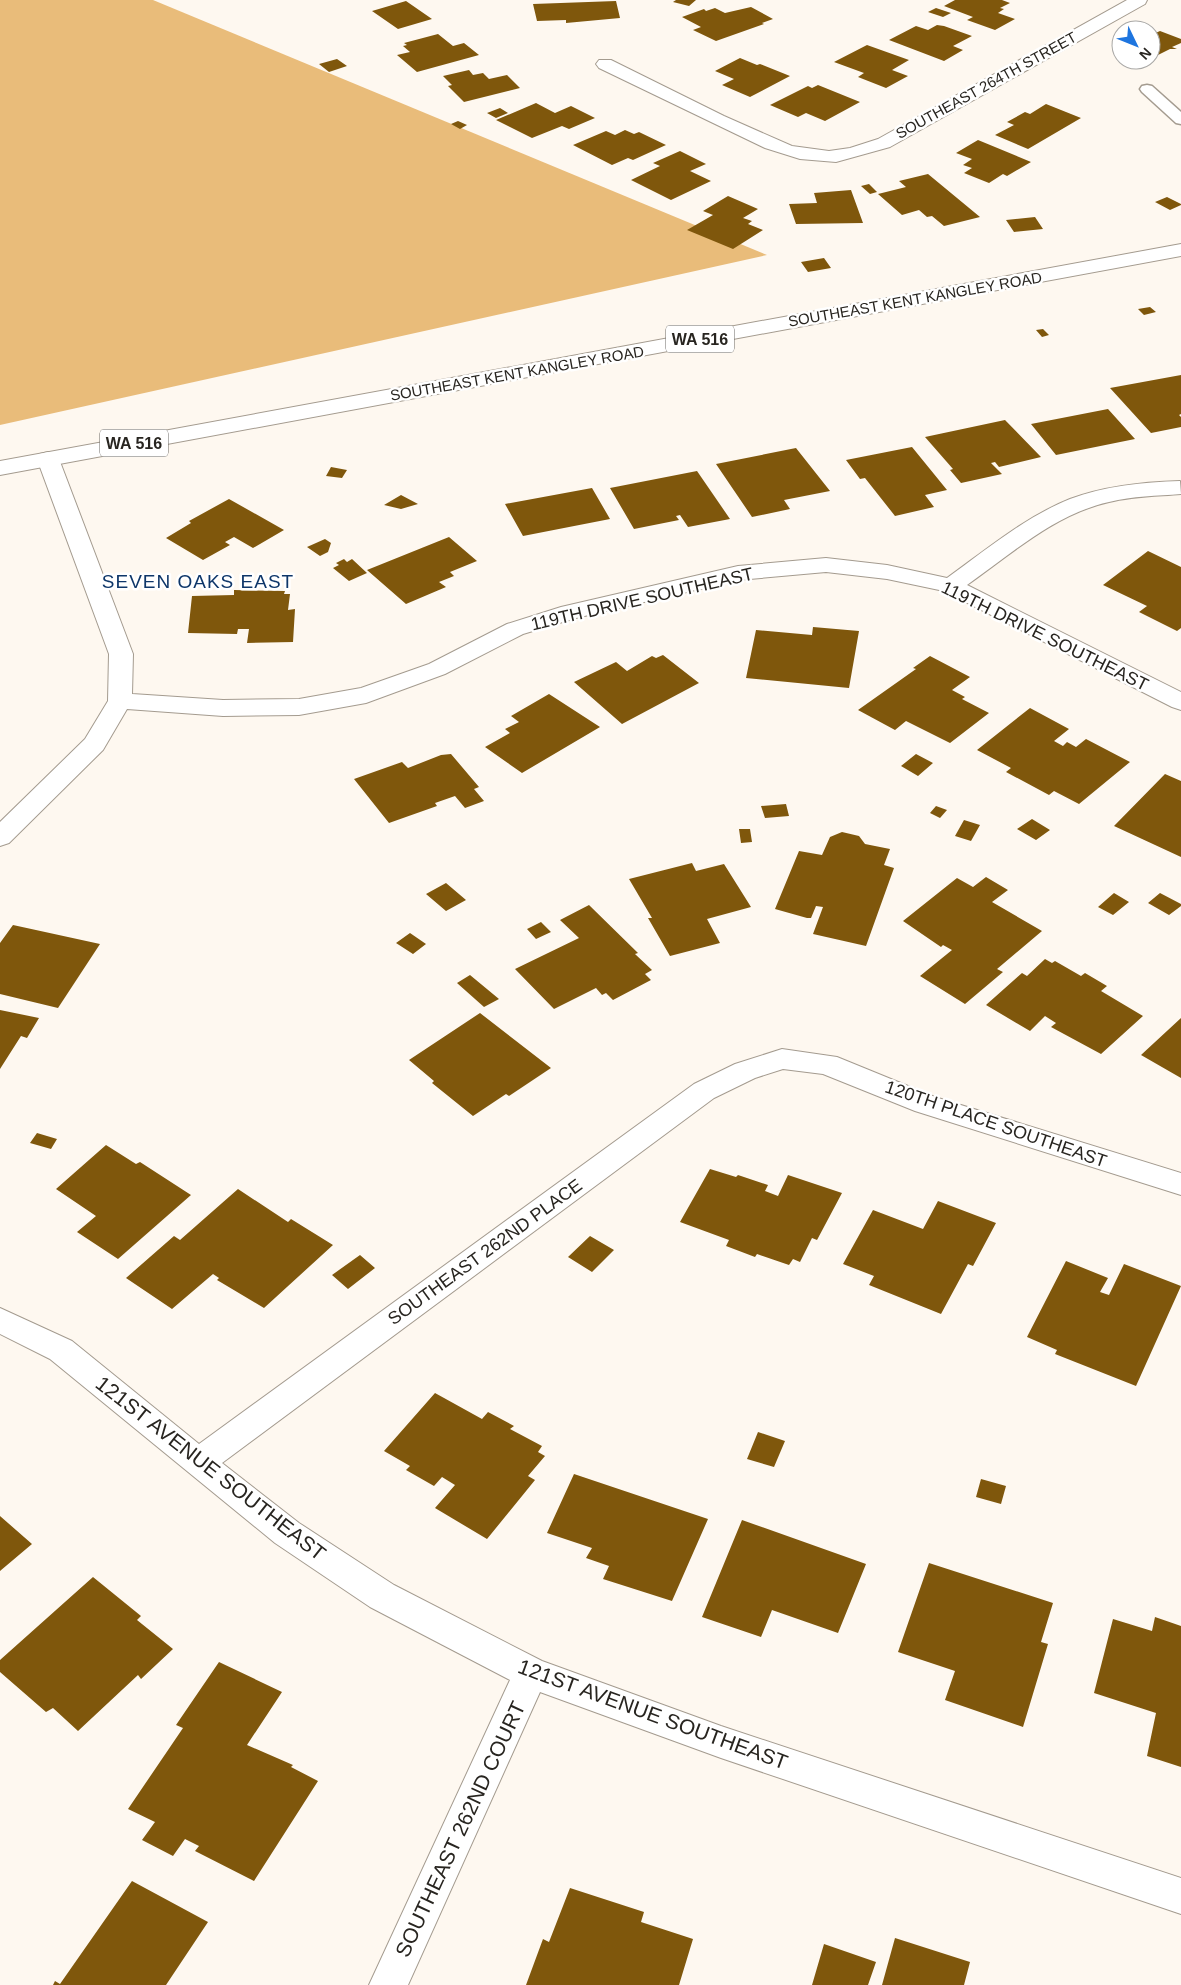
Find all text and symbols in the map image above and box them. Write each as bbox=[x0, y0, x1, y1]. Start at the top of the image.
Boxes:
north arrow bbox=[1111, 20, 1161, 70]
street label: SOUTHEAST 264TH STREET bbox=[893, 28, 1079, 142]
text: N bbox=[1136, 45, 1155, 63]
street label: SOUTHEAST KENT KANGLEY ROAD bbox=[787, 268, 1043, 330]
road number: WA 516 bbox=[666, 326, 734, 352]
street label: SOUTHEAST KENT KANGLEY ROAD bbox=[389, 342, 645, 404]
road number: WA 516 bbox=[100, 429, 168, 456]
street label: 119TH DRIVE SOUTHEAST bbox=[529, 564, 755, 634]
district label: SEVEN OAKS EAST bbox=[102, 571, 294, 592]
street label: 119TH DRIVE SOUTHEAST bbox=[938, 577, 1152, 695]
street label: 120TH PLACE SOUTHEAST bbox=[883, 1077, 1109, 1171]
street label: SOUTHEAST 262ND PLACE bbox=[384, 1175, 586, 1329]
street label: 121ST AVENUE SOUTHEAST bbox=[92, 1371, 331, 1565]
street label: 121ST AVENUE SOUTHEAST bbox=[515, 1654, 791, 1774]
street label: SOUTHEAST 262ND COURT bbox=[391, 1697, 530, 1960]

